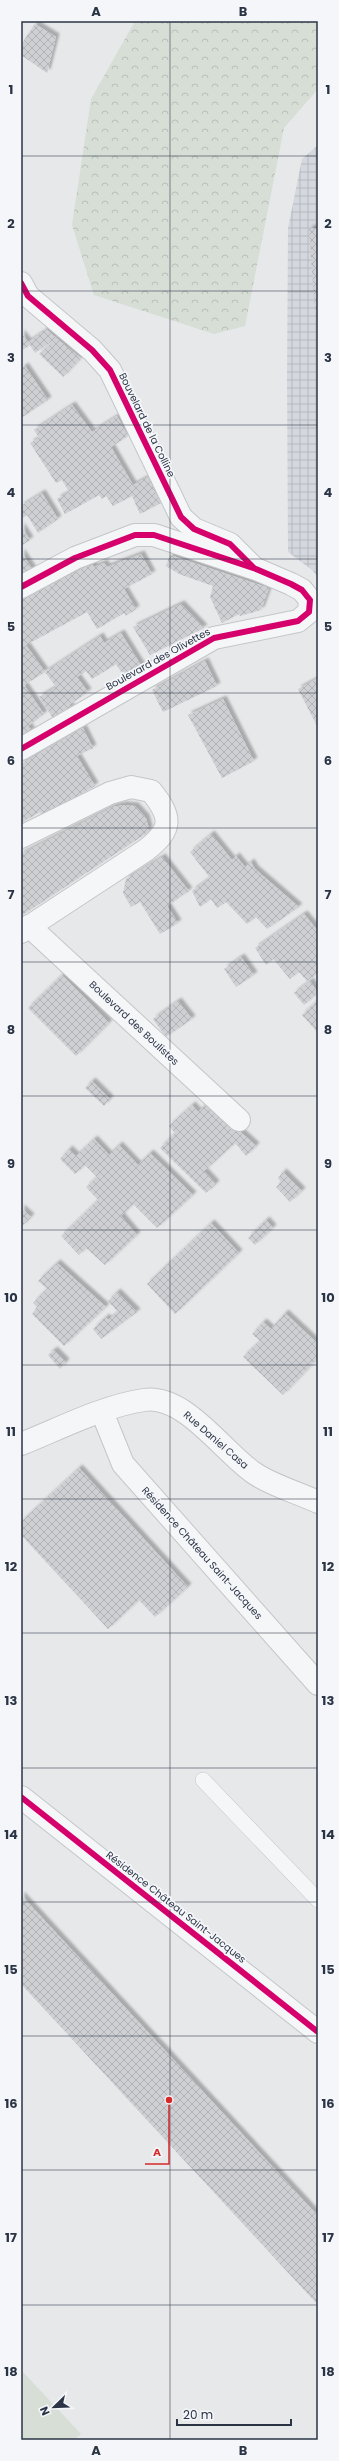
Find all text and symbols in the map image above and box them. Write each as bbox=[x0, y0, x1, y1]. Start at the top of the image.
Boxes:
text: A bbox=[91, 2, 101, 21]
text: B bbox=[239, 2, 248, 21]
text: 1 bbox=[9, 80, 13, 99]
text: 1 bbox=[326, 80, 330, 99]
text: 2 bbox=[7, 214, 15, 233]
text: 2 bbox=[324, 214, 332, 233]
text: 3 bbox=[7, 348, 15, 367]
text: 3 bbox=[324, 348, 332, 367]
street label: Bouvelard de la Colline bbox=[115, 370, 179, 480]
text: 4 bbox=[7, 483, 16, 502]
text: 4 bbox=[324, 483, 333, 502]
text: 5 bbox=[7, 617, 15, 636]
text: 5 bbox=[324, 617, 332, 636]
street label: Boulevard des Olivettes bbox=[103, 624, 213, 694]
text: 6 bbox=[7, 751, 15, 770]
text: 6 bbox=[324, 751, 332, 770]
text: 7 bbox=[8, 885, 15, 904]
text: 7 bbox=[325, 885, 332, 904]
street label: Boulevard des Boulistes bbox=[86, 977, 182, 1069]
text: 8 bbox=[7, 1020, 15, 1039]
text: 8 bbox=[324, 1020, 332, 1039]
text: 9 bbox=[7, 1154, 15, 1173]
text: 9 bbox=[324, 1154, 332, 1173]
text: 10 bbox=[4, 1288, 18, 1307]
text: 10 bbox=[321, 1288, 335, 1307]
street label: Rue Daniel Casa bbox=[180, 1407, 252, 1473]
text: 11 bbox=[6, 1422, 16, 1441]
text: 11 bbox=[323, 1422, 333, 1441]
street label: Résidence Château Saint-Jacques bbox=[138, 1483, 266, 1623]
text: 12 bbox=[5, 1557, 18, 1576]
text: 12 bbox=[322, 1557, 335, 1576]
text: 13 bbox=[5, 1691, 18, 1710]
text: 13 bbox=[322, 1691, 335, 1710]
text: 14 bbox=[4, 1825, 18, 1844]
text: 14 bbox=[321, 1825, 335, 1844]
street label: Résidence Château Saint-Jacques bbox=[103, 1847, 249, 1967]
text: 15 bbox=[4, 1960, 18, 1979]
text: 15 bbox=[321, 1960, 335, 1979]
text: 16 bbox=[4, 2094, 18, 2113]
text: 16 bbox=[321, 2094, 335, 2113]
callout: A bbox=[145, 2141, 169, 2164]
text: A bbox=[153, 2144, 161, 2160]
text: 17 bbox=[5, 2228, 17, 2247]
text: 17 bbox=[322, 2228, 334, 2247]
text: 18 bbox=[4, 2362, 18, 2381]
text: 18 bbox=[321, 2362, 335, 2381]
north arrow bbox=[34, 2387, 74, 2427]
scale bar bbox=[177, 2401, 291, 2427]
text: N bbox=[36, 2404, 54, 2418]
text: 20 m bbox=[183, 2406, 213, 2423]
text: A bbox=[91, 2441, 101, 2460]
text: B bbox=[239, 2441, 248, 2460]

